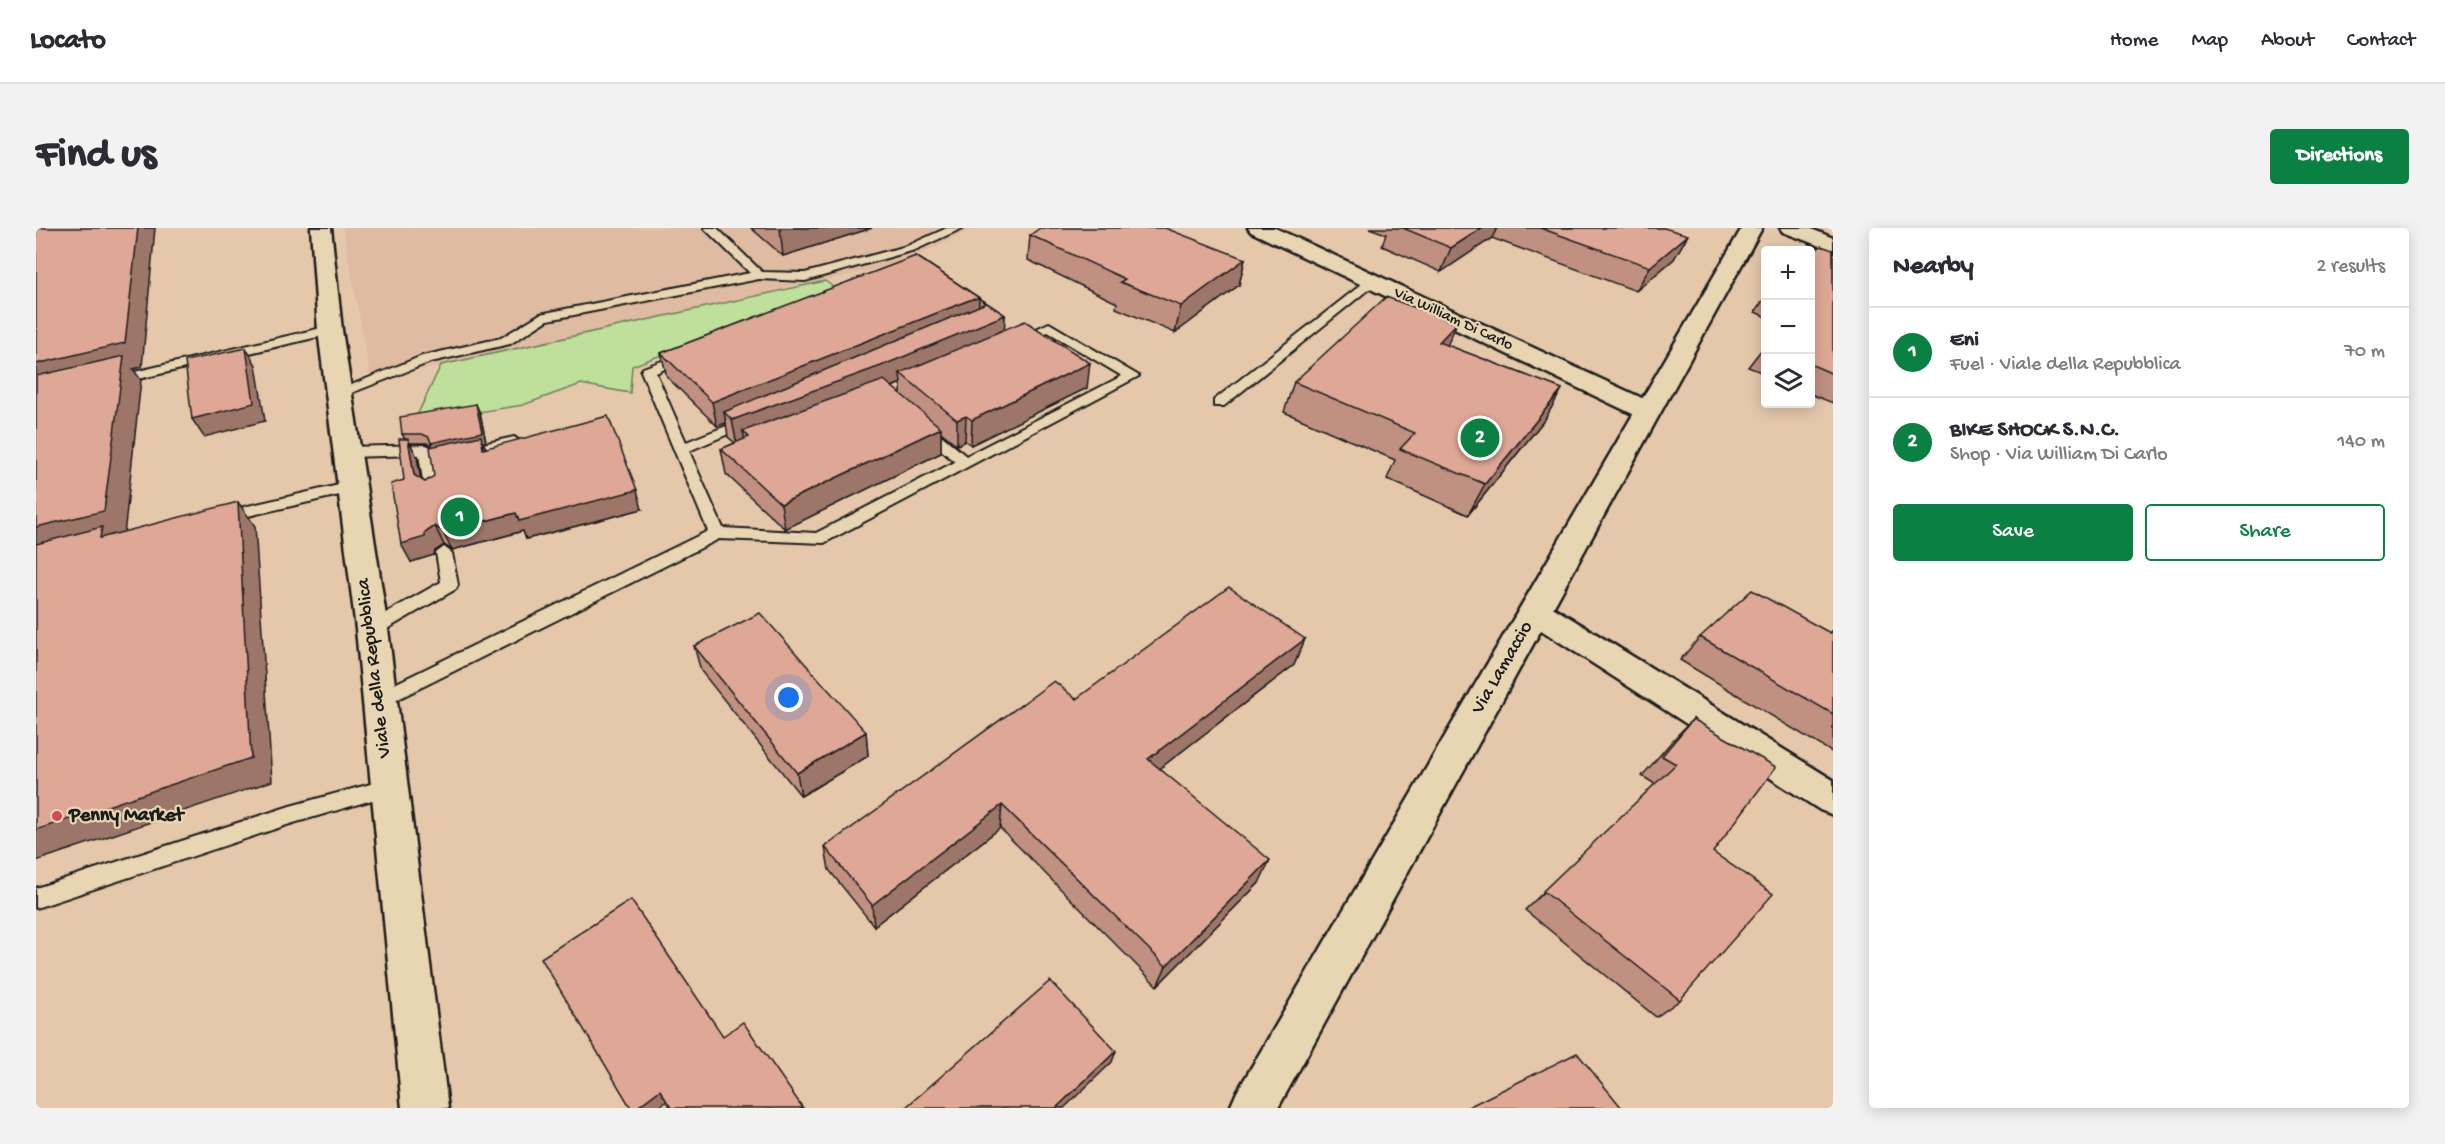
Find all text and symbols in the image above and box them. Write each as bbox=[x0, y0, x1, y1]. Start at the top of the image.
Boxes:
text: Locato bbox=[30, 25, 106, 58]
text: Home bbox=[2110, 29, 2158, 54]
text: Map bbox=[2191, 29, 2228, 54]
text: About bbox=[2261, 29, 2314, 54]
text: Contact bbox=[2347, 29, 2415, 54]
button: Directions bbox=[2270, 129, 2409, 184]
text: Find us bbox=[36, 132, 156, 181]
map controls bbox=[1761, 246, 1815, 408]
button: + bbox=[1761, 246, 1815, 300]
text: Nearby bbox=[1893, 252, 1974, 283]
text: 2 results bbox=[2316, 256, 2385, 279]
street label: Via William Di Carlo bbox=[1389, 284, 1516, 356]
button: − bbox=[1761, 300, 1815, 354]
text: Eni bbox=[1950, 328, 1979, 354]
text: 1 bbox=[1908, 341, 1917, 364]
text: 70 m bbox=[2344, 341, 2385, 364]
button: layers bbox=[1761, 354, 1815, 408]
text: Fuel · Viale della Repubblica bbox=[1950, 354, 2181, 377]
pin: 2 bbox=[1460, 416, 1500, 460]
text: BIKE SHOCK S.N.C. bbox=[1950, 418, 2120, 444]
text: 2 bbox=[1908, 431, 1917, 454]
text: 140 m bbox=[2337, 431, 2385, 454]
text: Shop · Via William Di Carlo bbox=[1950, 444, 2168, 467]
pin: 1 bbox=[440, 494, 480, 540]
button: Save bbox=[1893, 504, 2133, 561]
button: Share bbox=[2145, 504, 2385, 561]
street label: Viale della Repubblica bbox=[352, 576, 398, 760]
street label: Via Lamaccio bbox=[1467, 618, 1539, 719]
your location bbox=[774, 683, 803, 712]
place label: Penny Market bbox=[68, 805, 185, 828]
marker: Penny Market bbox=[50, 809, 64, 823]

